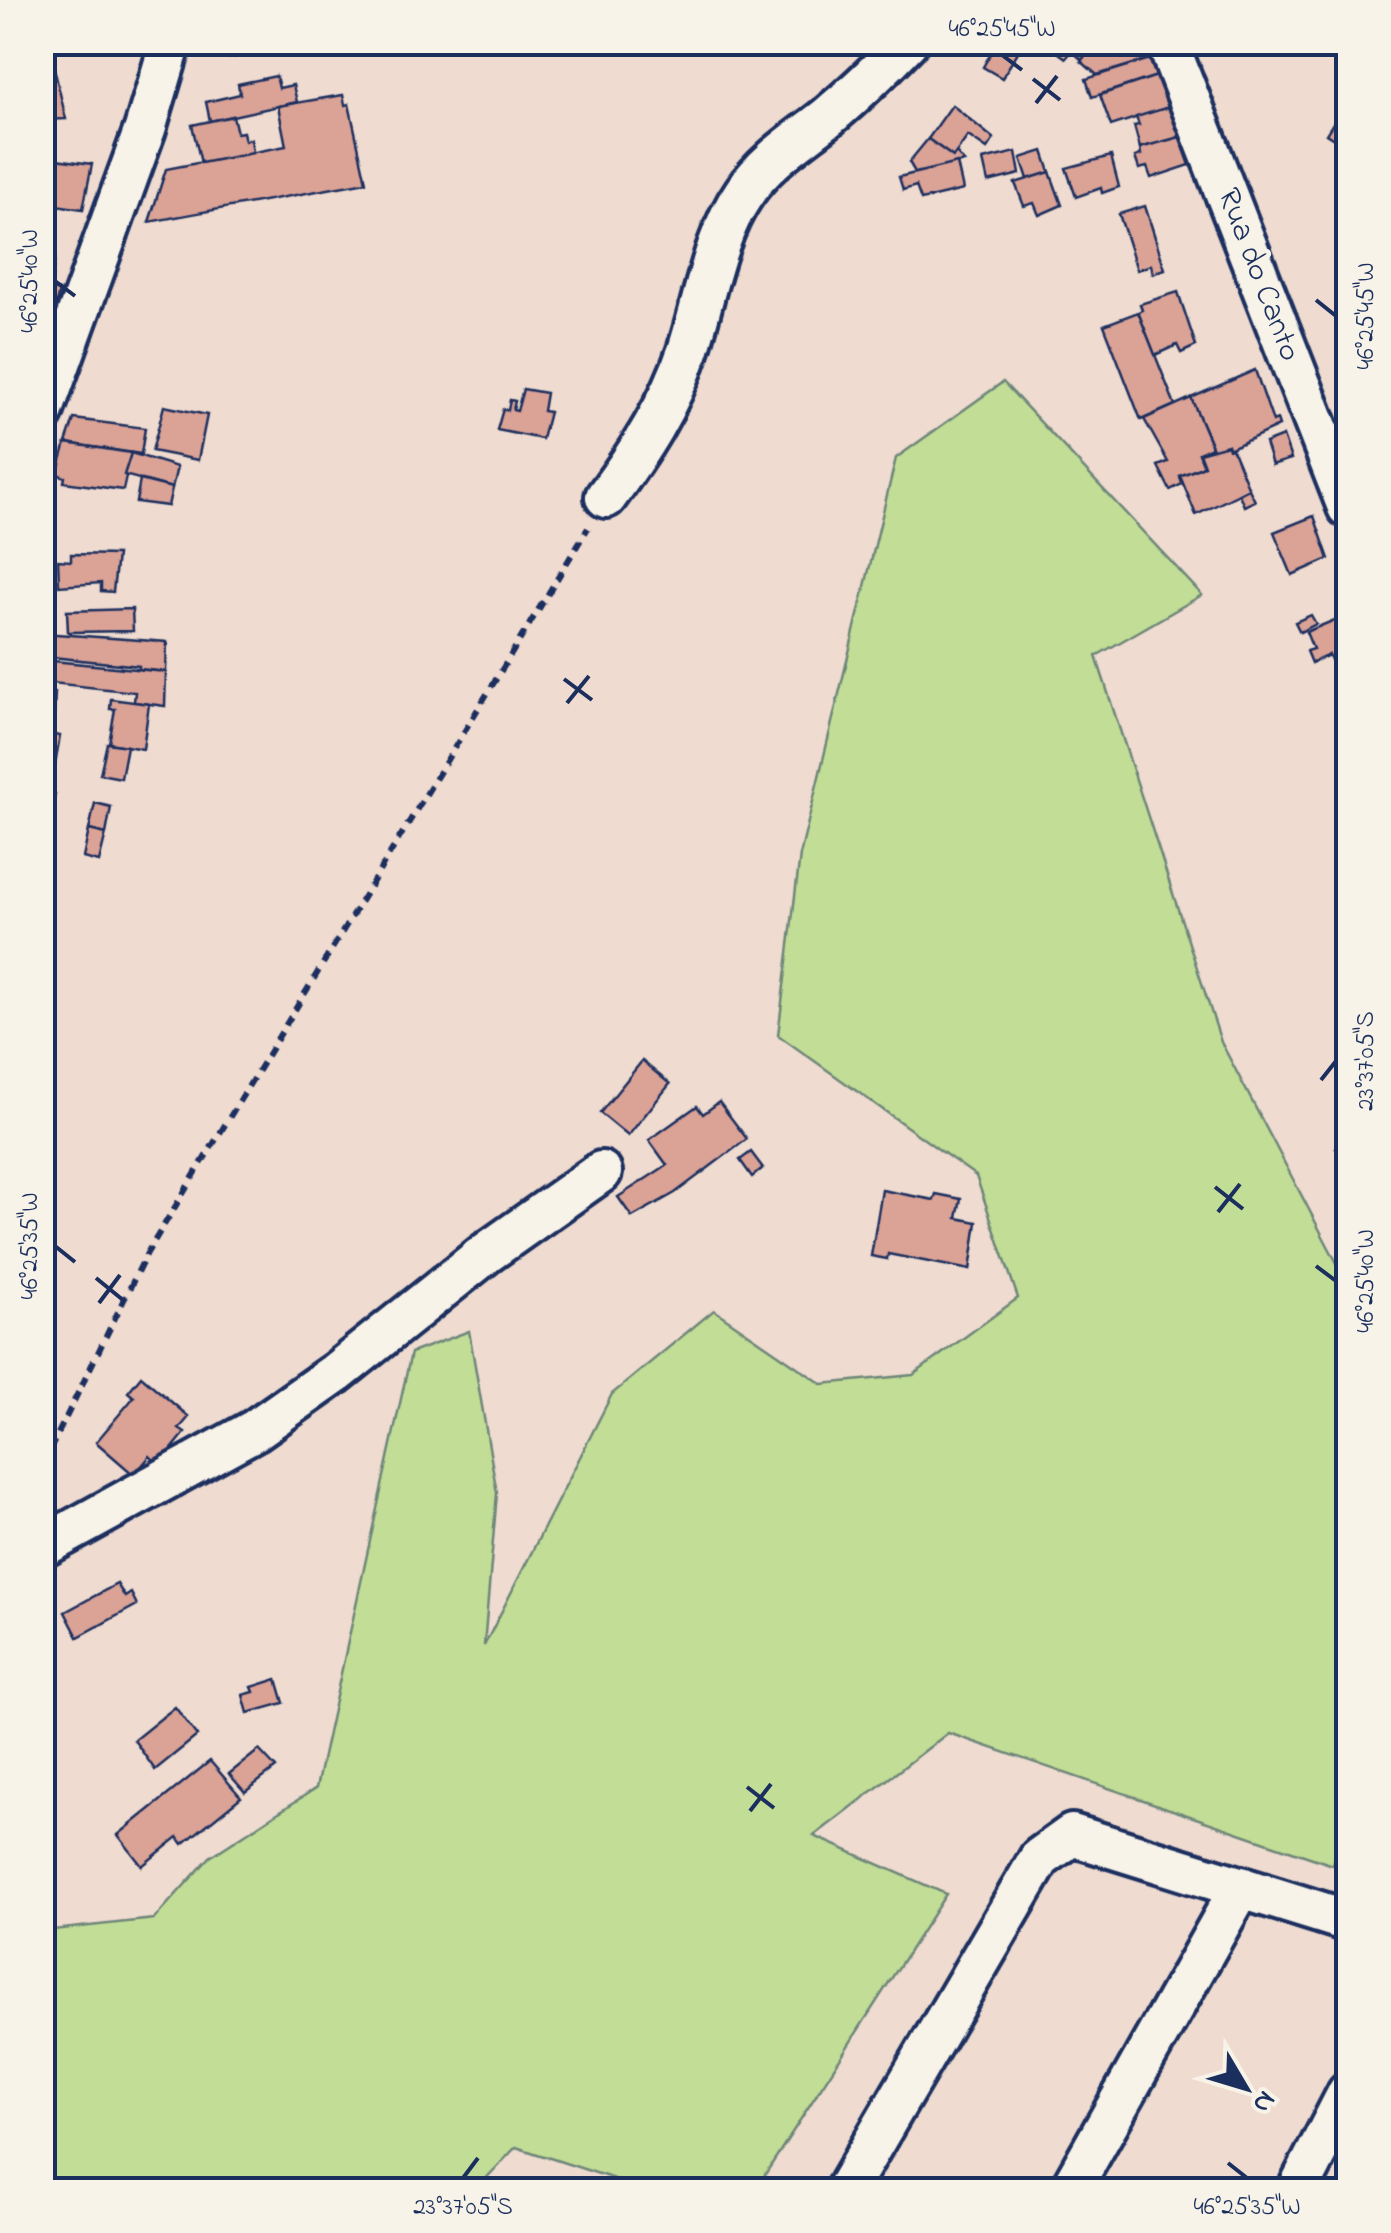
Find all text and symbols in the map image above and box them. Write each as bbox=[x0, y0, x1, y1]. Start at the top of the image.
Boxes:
text: 46°25'45"W bbox=[948, 12, 1056, 48]
street label: Rua do Canto bbox=[1203, 182, 1313, 368]
text: 46°25'40"W bbox=[13, 229, 49, 333]
text: 46°25'45"W bbox=[1349, 262, 1385, 370]
text: 23°37'05"S bbox=[1349, 1011, 1385, 1111]
text: 46°25'35"W bbox=[13, 1192, 49, 1300]
text: 46°25'40"W bbox=[1349, 1229, 1385, 1333]
north arrow bbox=[1196, 2038, 1296, 2138]
text: N bbox=[1241, 2081, 1285, 2121]
text: 23°37'05"S bbox=[413, 2190, 513, 2226]
text: 46°25'35"W bbox=[1193, 2190, 1301, 2226]

